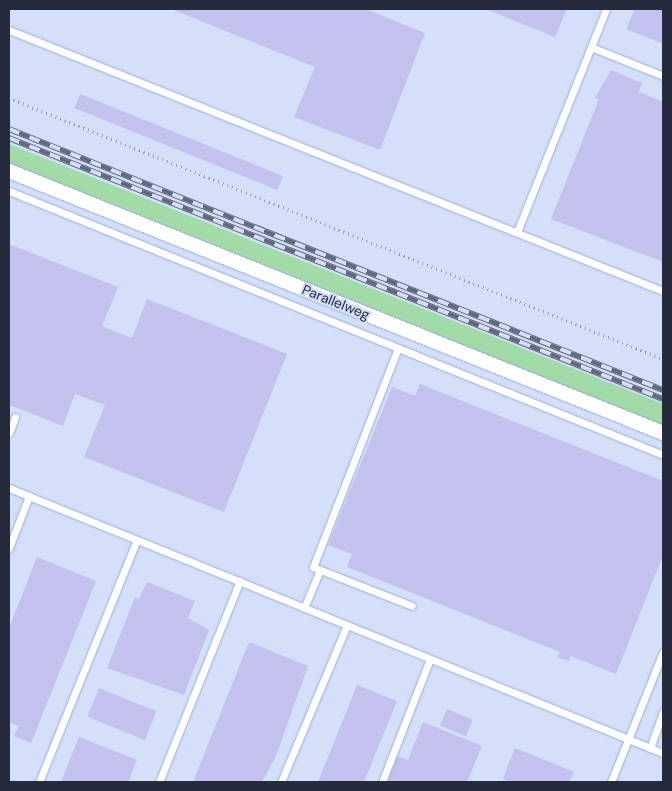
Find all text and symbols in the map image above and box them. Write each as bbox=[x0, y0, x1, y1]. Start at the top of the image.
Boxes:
street label: Parallelweg bbox=[300, 281, 372, 323]

